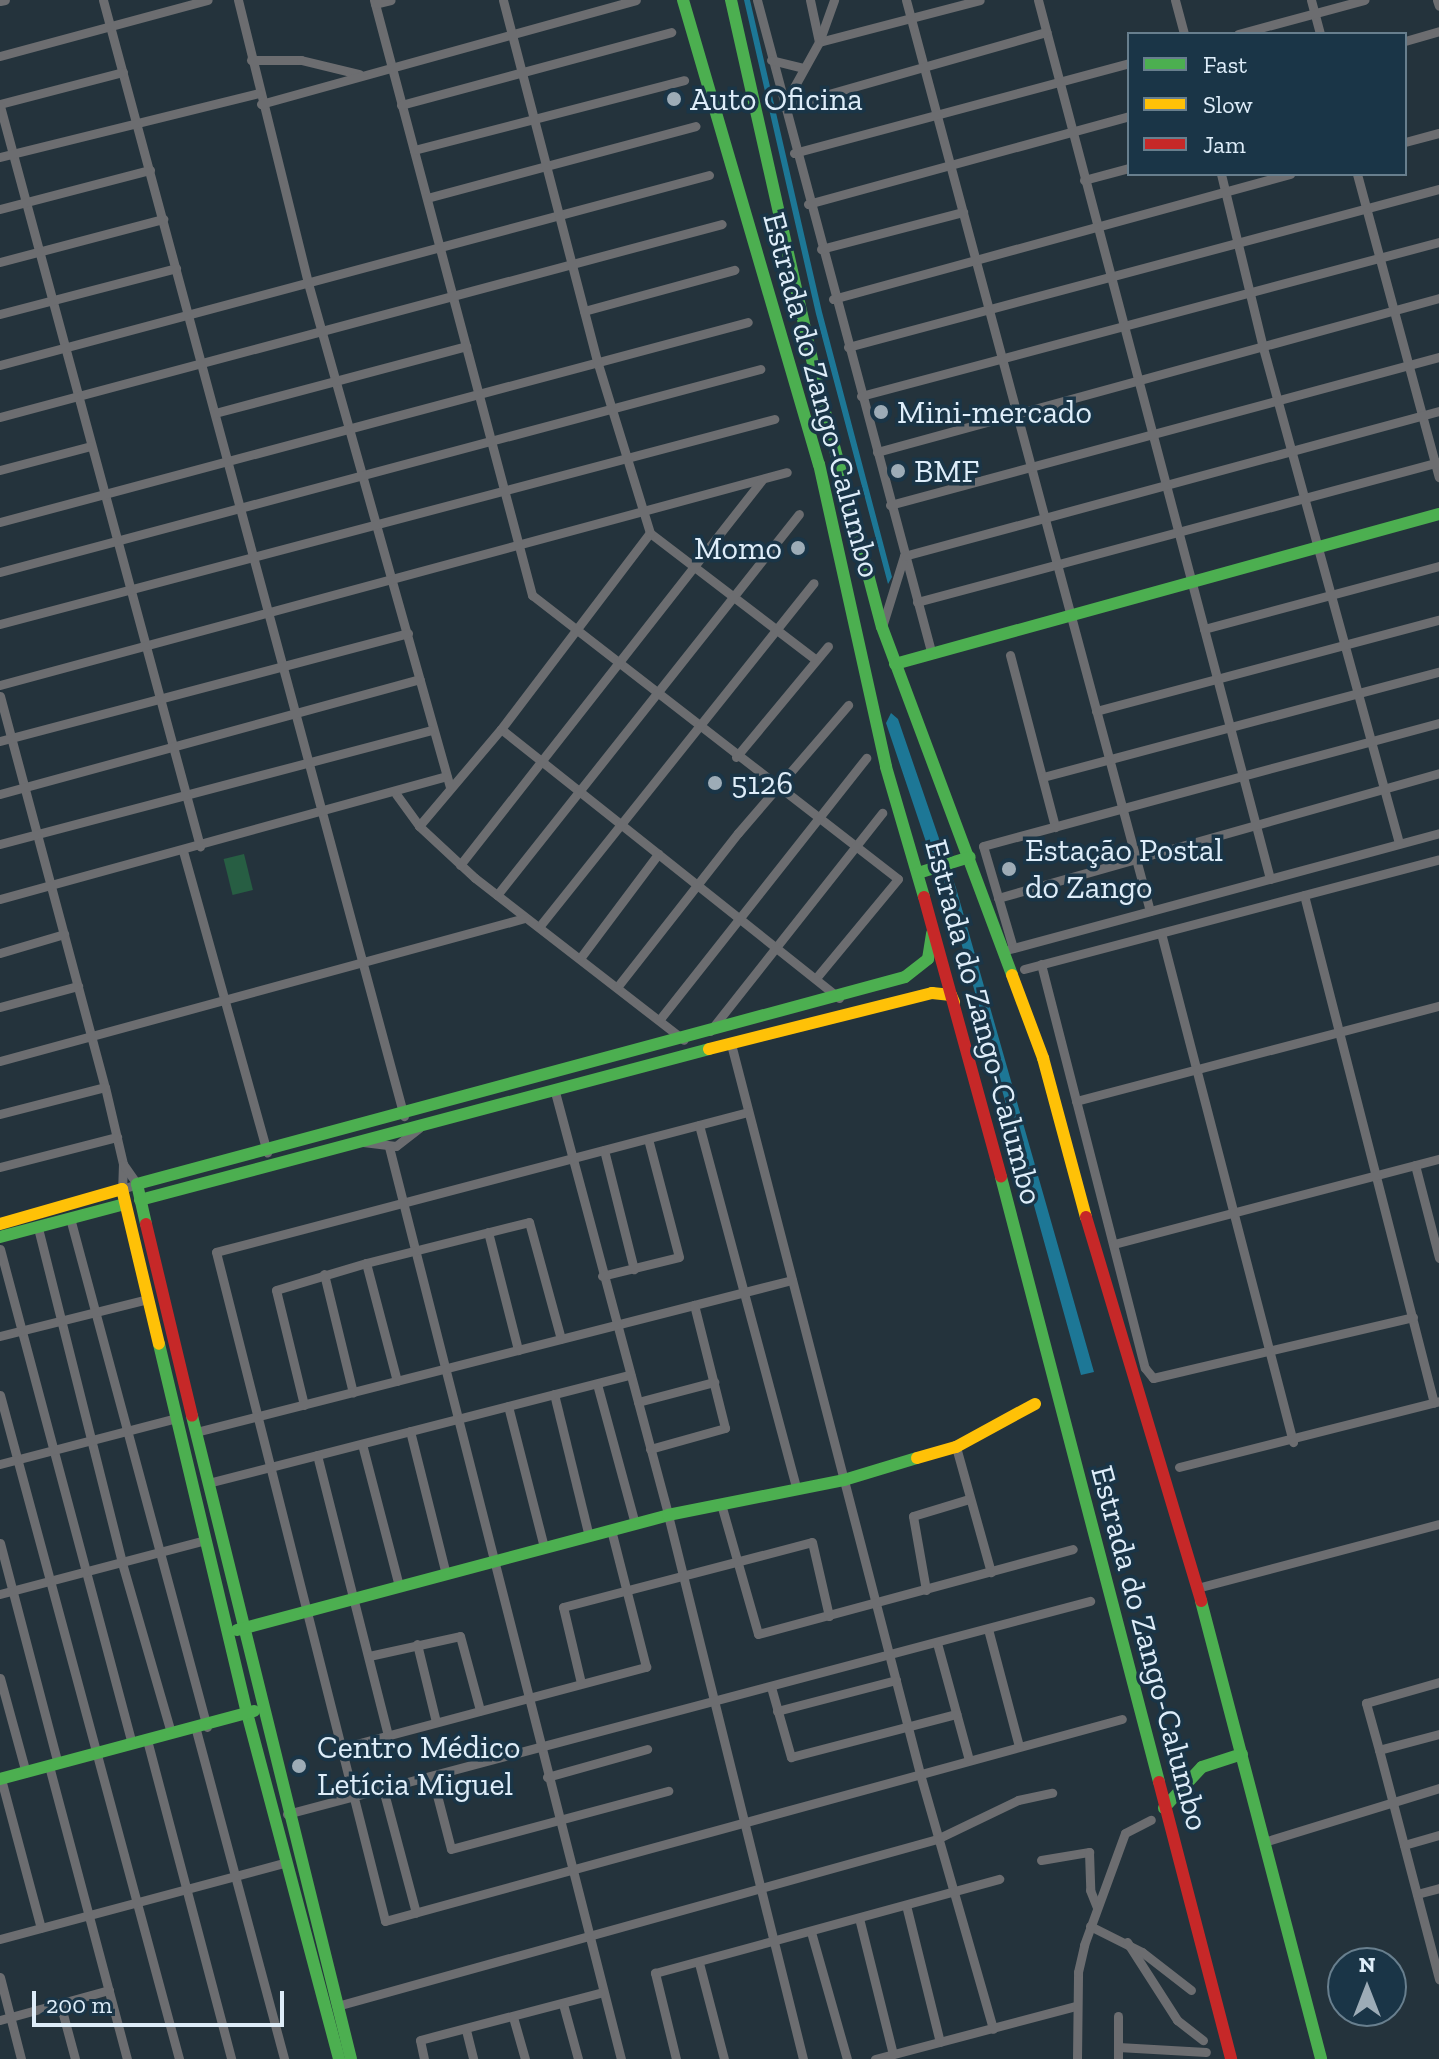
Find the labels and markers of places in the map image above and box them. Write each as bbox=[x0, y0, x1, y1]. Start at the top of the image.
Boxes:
place label: Auto Oficina bbox=[690, 80, 863, 118]
marker: Auto Oficina bbox=[665, 90, 683, 108]
place label: Mini-mercado bbox=[897, 393, 1092, 431]
marker: Mini-mercado bbox=[872, 403, 890, 421]
place label: BMF bbox=[914, 452, 979, 490]
marker: BMF bbox=[889, 462, 907, 480]
place label: Momo bbox=[694, 529, 782, 567]
marker: Momo bbox=[789, 539, 807, 557]
place label: 5126 bbox=[731, 764, 793, 802]
marker: 5126 bbox=[706, 774, 724, 792]
place label: Estação Postal do Zango bbox=[1025, 832, 1223, 907]
marker: Estação Postal do Zango bbox=[1000, 860, 1018, 878]
place label: Centro Médico Letícia Miguel bbox=[317, 1729, 520, 1804]
marker: Centro Médico Letícia Miguel bbox=[288, 1755, 310, 1777]

